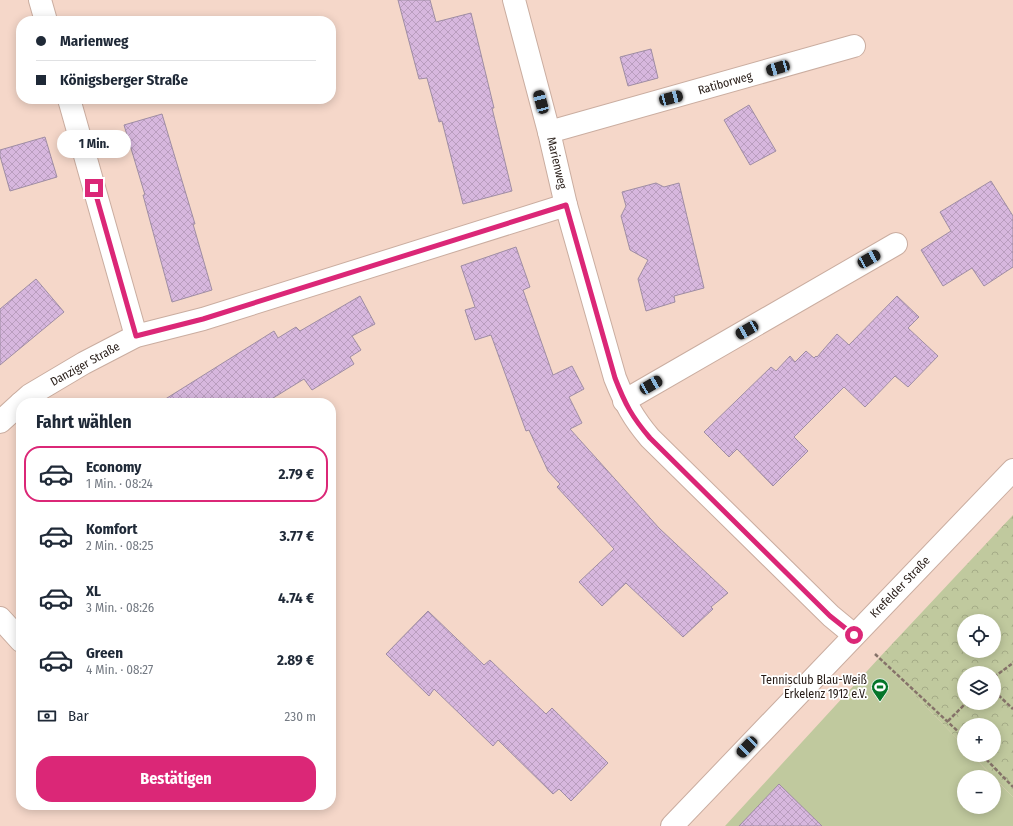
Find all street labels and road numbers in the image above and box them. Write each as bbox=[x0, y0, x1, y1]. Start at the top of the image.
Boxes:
street label: Ratiborweg bbox=[696, 69, 754, 97]
street label: Marienweg bbox=[544, 135, 570, 191]
street label: Danziger Straße bbox=[48, 339, 122, 389]
street label: Krefelder Straße bbox=[867, 553, 933, 621]

